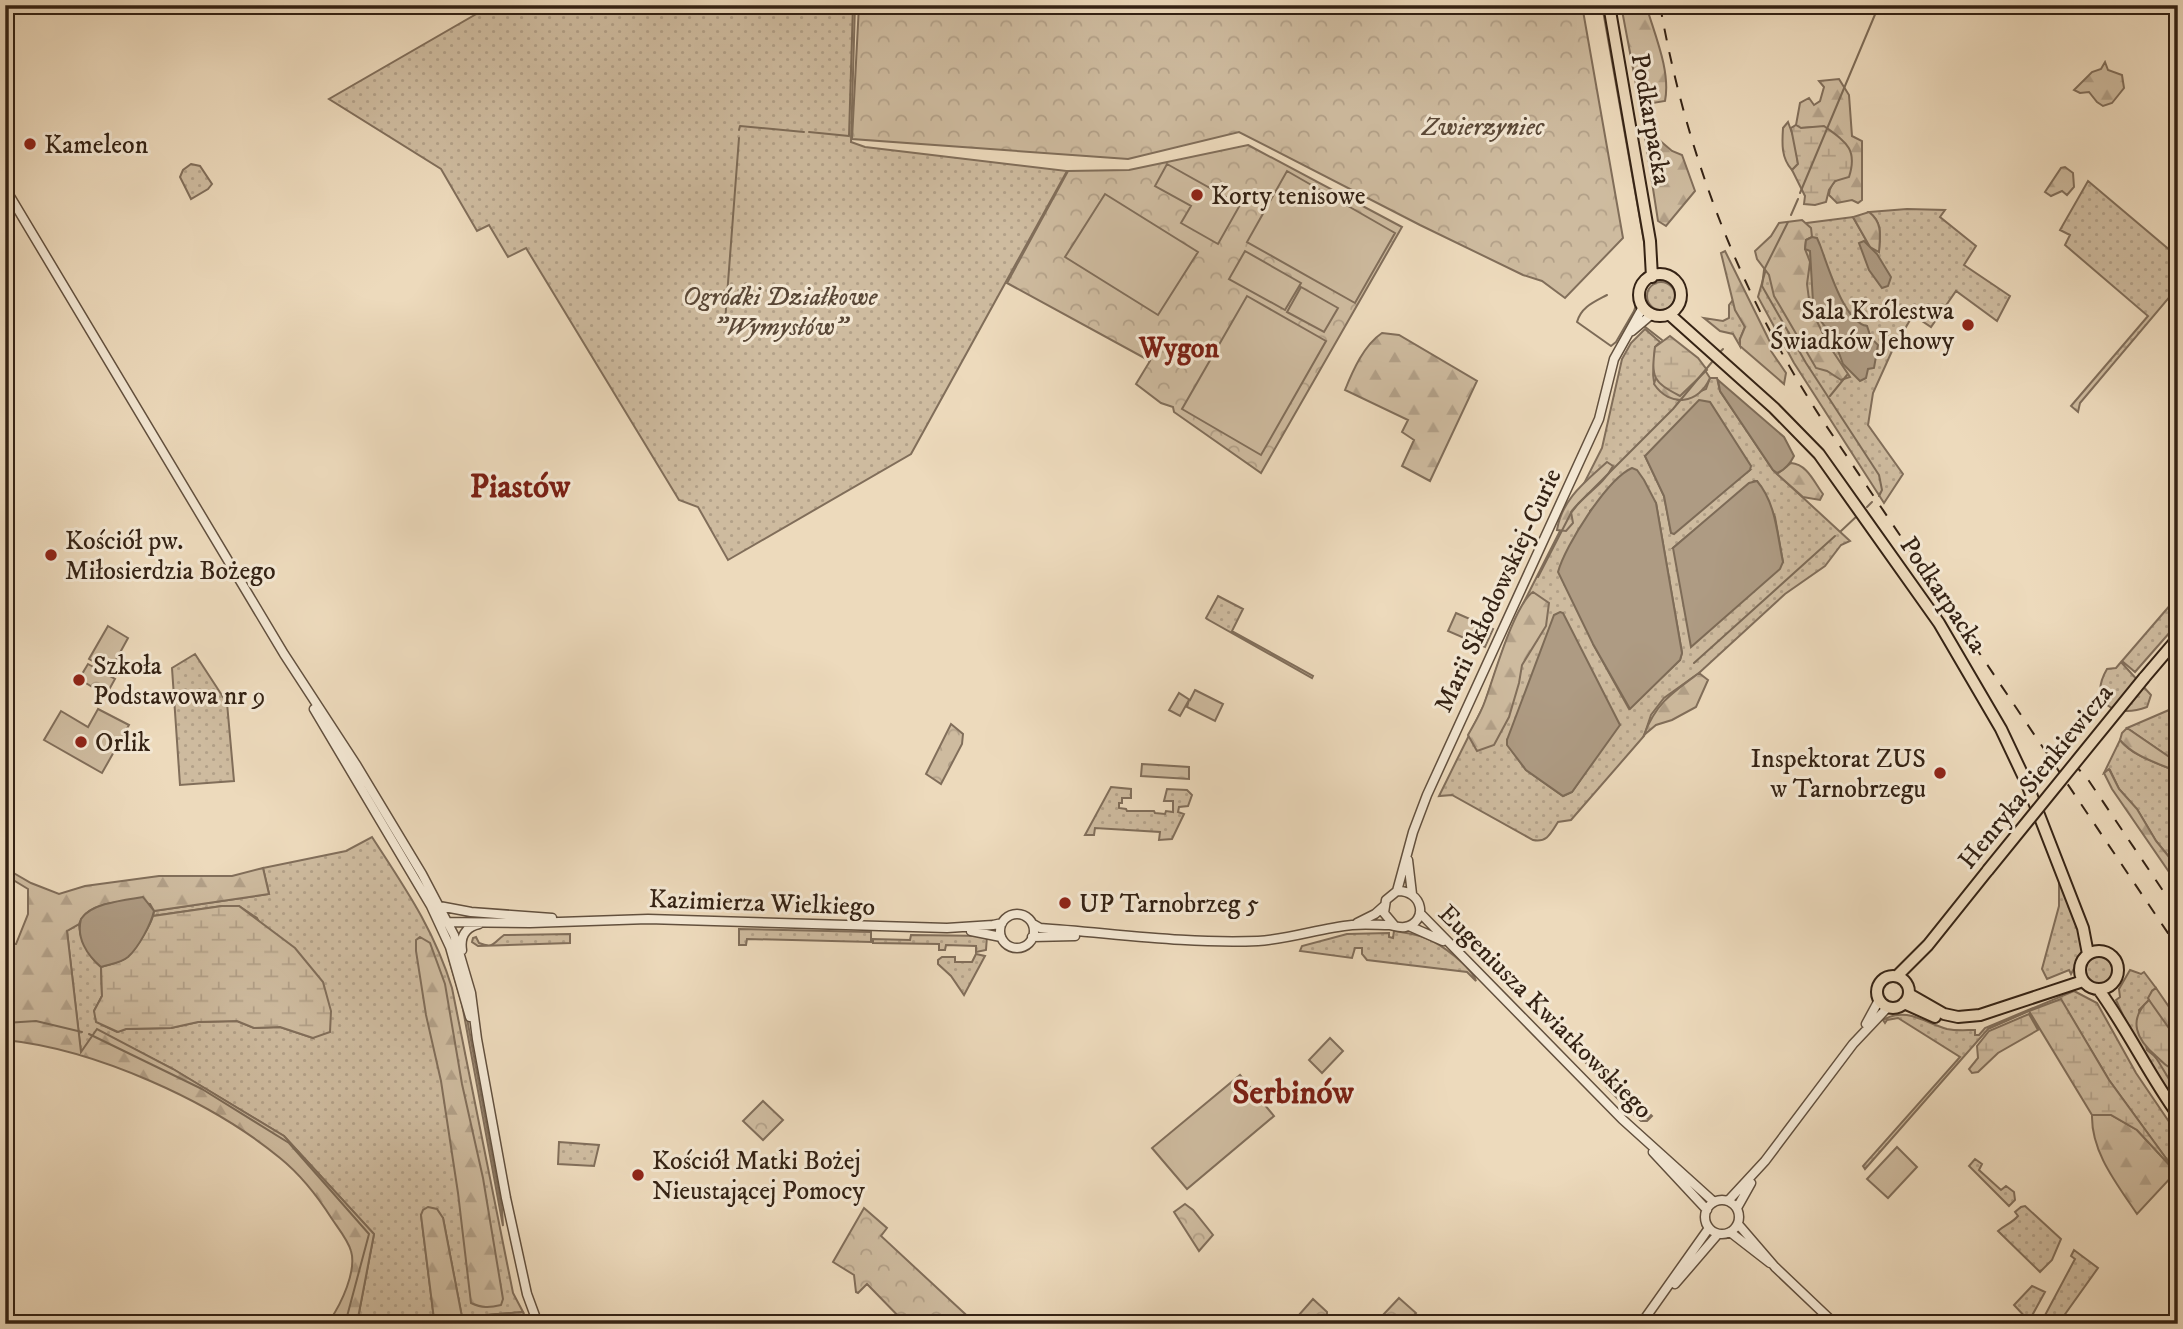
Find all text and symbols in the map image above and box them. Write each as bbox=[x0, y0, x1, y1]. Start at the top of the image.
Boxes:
street label: Podkarpacka bbox=[1623, 51, 1678, 188]
park label: Zwierzyniec bbox=[1420, 111, 1545, 144]
place label: Kameleon bbox=[44, 129, 149, 162]
marker: Kameleon bbox=[22, 136, 38, 152]
place label: Korty tenisowe bbox=[1211, 180, 1366, 213]
marker: Korty tenisowe bbox=[1189, 187, 1205, 203]
park label: Ogródki Działkowe "Wymysłów" bbox=[683, 281, 879, 344]
place label: Sala Królestwa Świadków Jehowy bbox=[1770, 295, 1955, 358]
marker: Sala Królestwa Świadków Jehowy bbox=[1960, 317, 1976, 333]
district label: Wygon bbox=[1138, 331, 1219, 366]
street label: Marii Skłodowskiej-Curie bbox=[1427, 463, 1569, 718]
district label: Piastów bbox=[470, 467, 571, 508]
place label: Kościół pw. Miłosierdzia Bożego bbox=[65, 525, 276, 588]
street label: Podkarpacka bbox=[1892, 530, 1994, 659]
marker: Kościół pw. Miłosierdzia Bożego bbox=[43, 547, 59, 563]
place label: Szkoła Podstawowa nr 9 bbox=[93, 650, 265, 713]
marker: Szkoła Podstawowa nr 9 bbox=[71, 672, 87, 688]
street label: Henryka Sienkiewicza bbox=[1951, 678, 2121, 876]
place label: Orlik bbox=[95, 727, 150, 760]
marker: Orlik bbox=[73, 734, 89, 750]
place label: Inspektorat ZUS w Tarnobrzegu bbox=[1751, 743, 1926, 806]
marker: Inspektorat ZUS w Tarnobrzegu bbox=[1932, 765, 1948, 781]
street label: Kazimierza Wielkiego bbox=[648, 883, 876, 924]
place label: UP Tarnobrzeg 5 bbox=[1079, 888, 1259, 921]
marker: UP Tarnobrzeg 5 bbox=[1057, 895, 1073, 911]
street label: Eugeniusza Kwiatkowskiego bbox=[1431, 898, 1659, 1126]
district label: Serbinów bbox=[1232, 1073, 1355, 1114]
place label: Kościół Matki Bożej Nieustającej Pomocy bbox=[652, 1145, 865, 1208]
marker: Kościół Matki Bożej Nieustającej Pomocy bbox=[630, 1167, 646, 1183]

